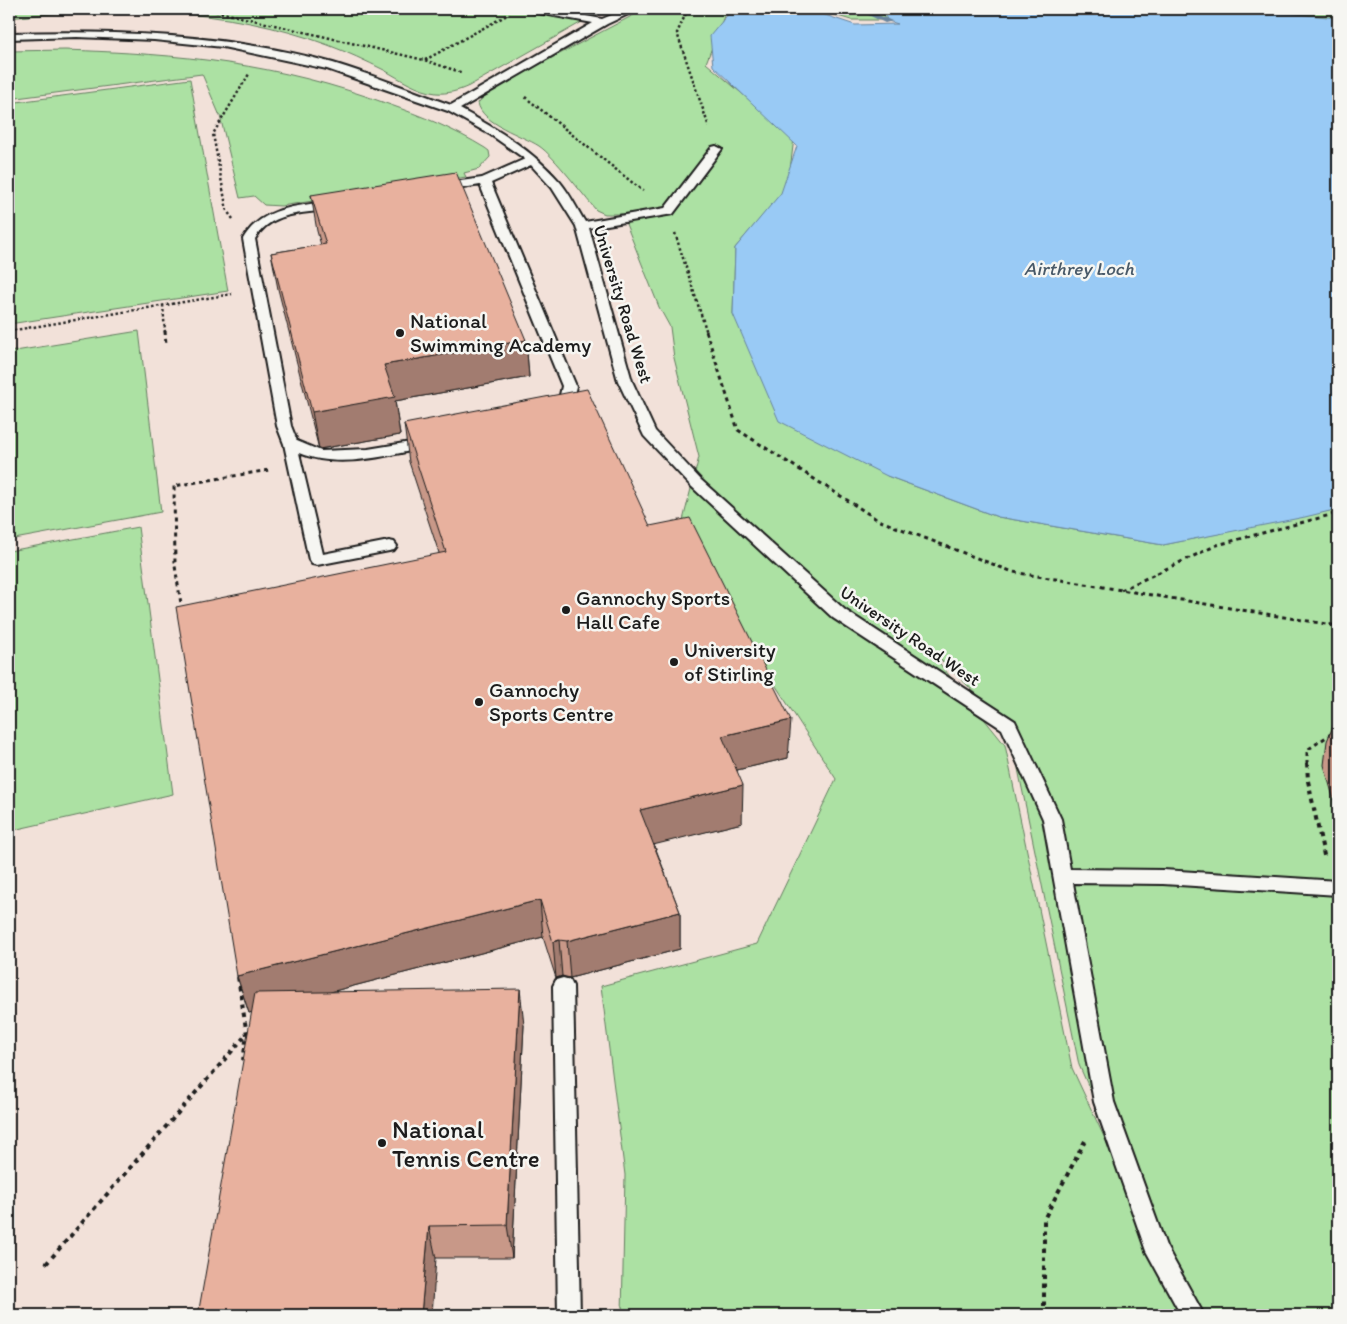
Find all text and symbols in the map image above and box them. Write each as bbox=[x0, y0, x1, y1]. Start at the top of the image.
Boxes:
street label: University Road West bbox=[588, 222, 658, 386]
water label: Airthrey Loch bbox=[1024, 257, 1135, 280]
place label: National Swimming Academy bbox=[410, 308, 591, 357]
marker: National Swimming Academy bbox=[394, 327, 406, 339]
street label: University Road West bbox=[836, 581, 984, 691]
place label: Gannochy Sports Hall Cafe bbox=[576, 585, 730, 634]
marker: Gannochy Sports Hall Cafe bbox=[560, 604, 572, 616]
place label: University of Stirling bbox=[684, 637, 776, 686]
marker: University of Stirling bbox=[668, 656, 680, 668]
place label: Gannochy Sports Centre bbox=[489, 677, 614, 726]
marker: Gannochy Sports Centre bbox=[473, 696, 485, 708]
place label: National Tennis Centre bbox=[392, 1114, 540, 1173]
marker: National Tennis Centre bbox=[376, 1137, 388, 1149]

